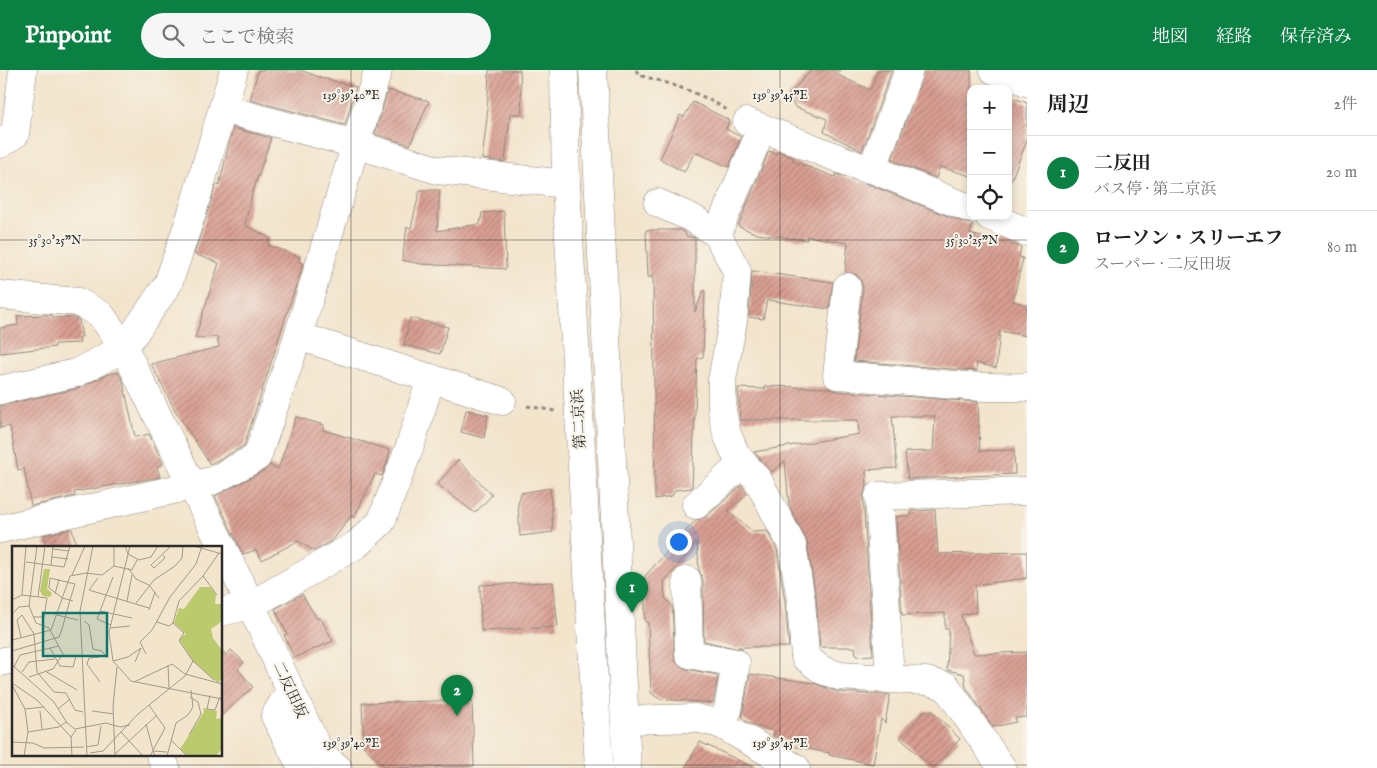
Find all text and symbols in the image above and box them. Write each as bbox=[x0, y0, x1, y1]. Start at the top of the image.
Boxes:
search box bbox=[141, 13, 491, 58]
text: Pinpoint bbox=[25, 20, 111, 51]
icon: search bbox=[159, 21, 187, 49]
text: ここで検索 bbox=[199, 26, 294, 50]
text: 地図 bbox=[1152, 26, 1188, 49]
text: 経路 bbox=[1216, 26, 1252, 49]
text: 保存済み bbox=[1280, 26, 1352, 49]
map controls bbox=[967, 85, 1012, 220]
button: + bbox=[967, 85, 1012, 130]
text: 139°39'40"E bbox=[322, 88, 380, 103]
text: 139°39'45"E bbox=[752, 88, 808, 103]
text: 周辺 bbox=[1047, 92, 1089, 119]
text: 2件 bbox=[1333, 95, 1357, 115]
button: − bbox=[967, 130, 1012, 175]
text: 二反田 bbox=[1094, 152, 1151, 176]
text: 1 bbox=[1060, 163, 1066, 183]
text: 20 m bbox=[1326, 163, 1357, 183]
button: locate bbox=[967, 175, 1012, 220]
text: バス停 · 第二京浜 bbox=[1094, 180, 1217, 200]
text: ローソン・スリーエフ bbox=[1094, 227, 1283, 251]
text: 35°30'25"N bbox=[29, 233, 82, 248]
text: 35°30'25"N bbox=[946, 233, 999, 248]
text: 2 bbox=[1059, 238, 1067, 258]
text: 80 m bbox=[1327, 238, 1357, 258]
text: スーパー · 二反田坂 bbox=[1094, 255, 1231, 275]
street label: 第二京浜 bbox=[568, 389, 590, 449]
your location bbox=[666, 529, 692, 555]
inset map bbox=[12, 546, 222, 756]
pin: 1 bbox=[616, 572, 648, 613]
street label: 二反田坂 bbox=[269, 659, 311, 721]
pin: 2 bbox=[441, 675, 473, 716]
text: 139°39'40"E bbox=[322, 736, 380, 751]
text: 139°39'45"E bbox=[752, 736, 808, 751]

